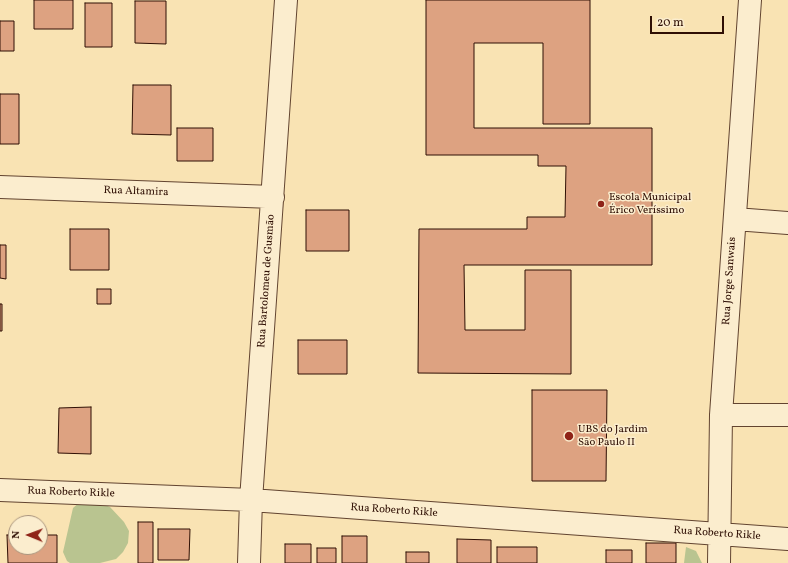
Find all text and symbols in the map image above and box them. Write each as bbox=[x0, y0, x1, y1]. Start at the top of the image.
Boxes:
scale bar bbox=[652, 8, 726, 34]
text: 20 m bbox=[657, 15, 684, 31]
street label: Rua Altamira bbox=[103, 184, 169, 200]
place label: Escola Municipal Érico Veríssimo bbox=[609, 191, 691, 217]
marker: Escola Municipal Érico Veríssimo bbox=[596, 199, 606, 209]
street label: Rua Bartolomeu de Gusmão bbox=[256, 214, 278, 348]
street label: Rua Jorge Sanwais bbox=[720, 237, 740, 325]
place label: UBS do Jardim São Paulo II bbox=[578, 423, 648, 449]
marker: UBS do Jardim São Paulo II bbox=[563, 430, 575, 442]
street label: Rua Roberto Rikle bbox=[27, 485, 115, 501]
street label: Rua Roberto Rikle bbox=[350, 501, 438, 521]
north arrow bbox=[8, 515, 48, 555]
street label: Rua Roberto Rikle bbox=[673, 524, 761, 544]
text: N bbox=[9, 531, 24, 539]

